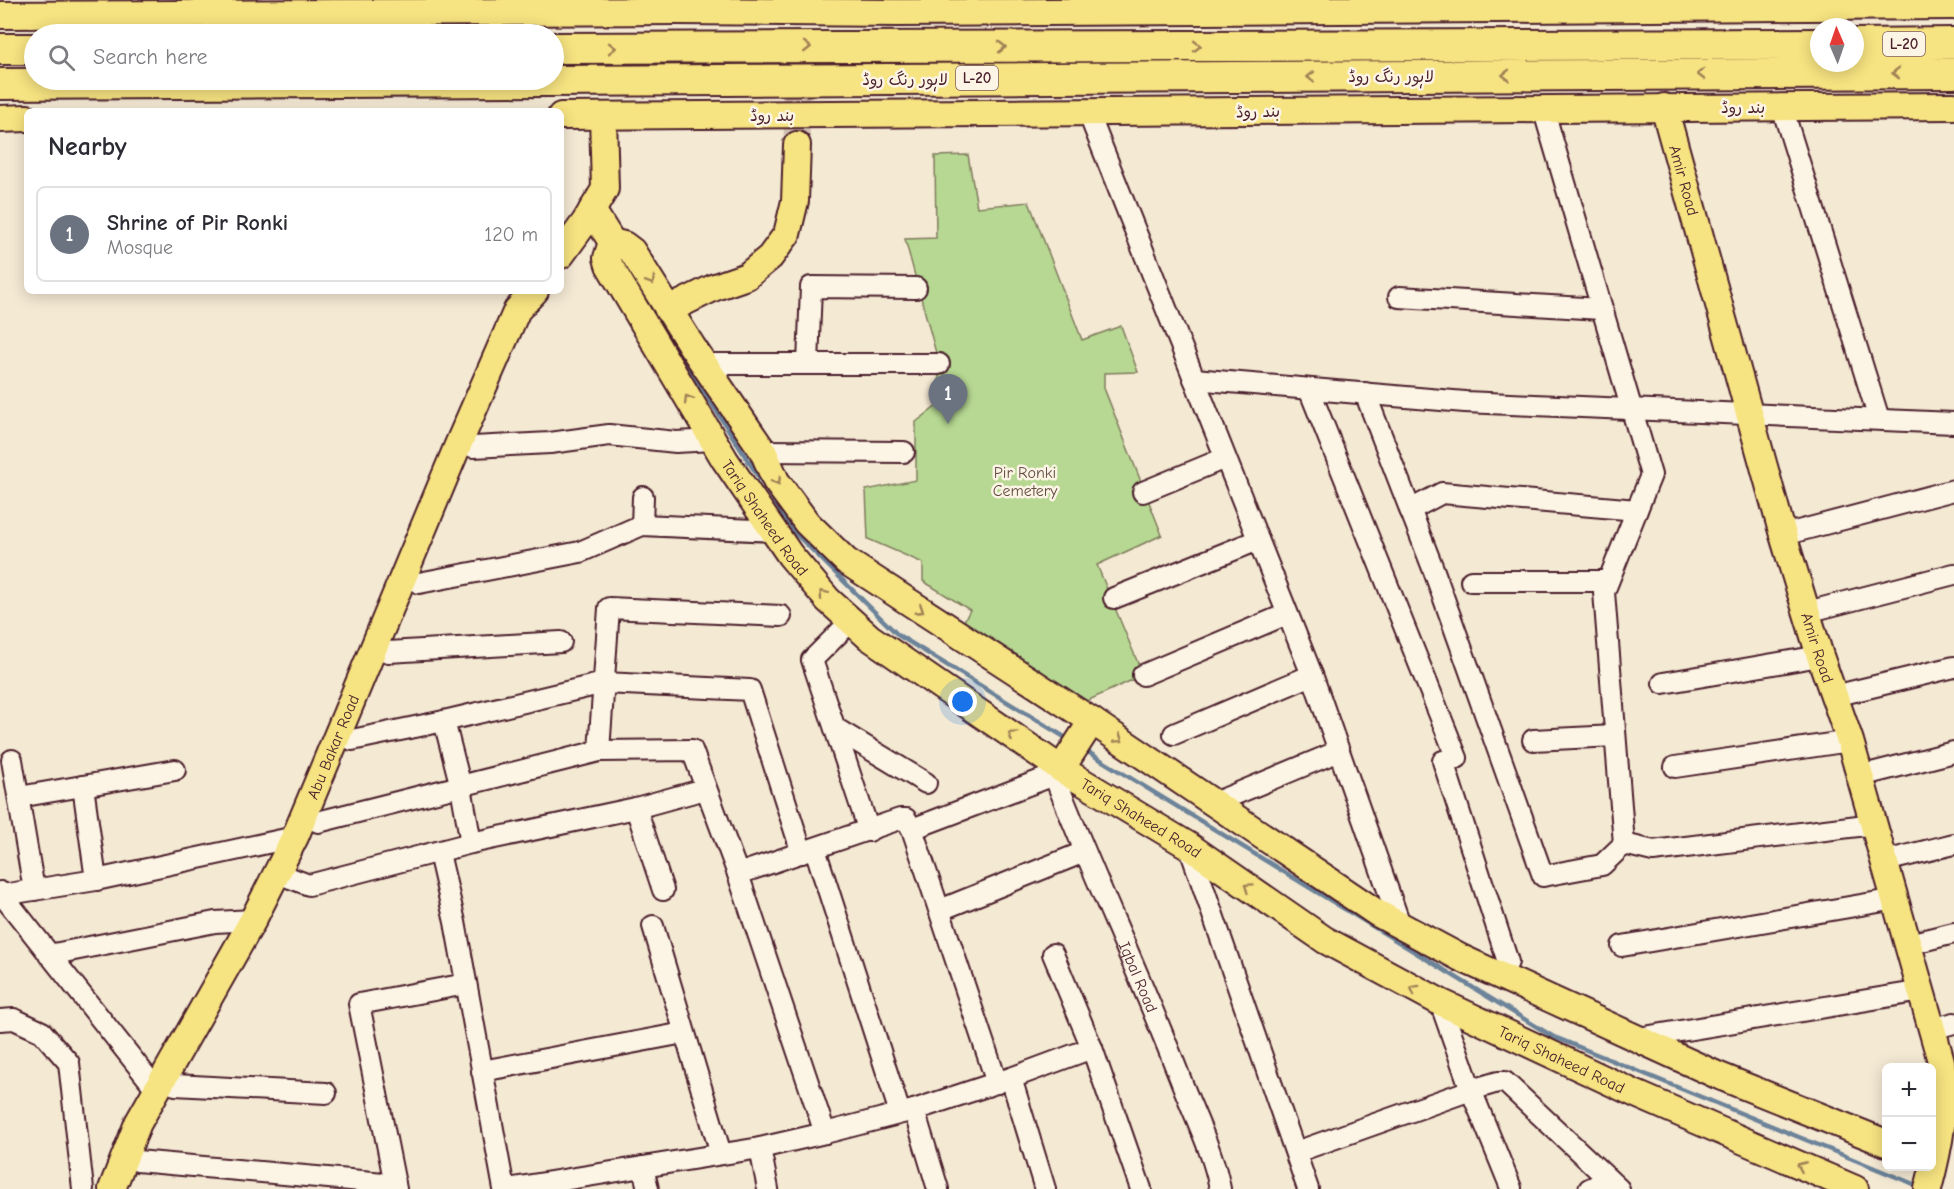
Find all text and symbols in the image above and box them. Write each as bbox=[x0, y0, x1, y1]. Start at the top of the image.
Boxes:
north arrow bbox=[1810, 18, 1864, 72]
search box bbox=[24, 24, 564, 90]
road number: L-20 bbox=[1883, 32, 1925, 56]
one-way arrow bbox=[1192, 40, 1201, 52]
icon: search bbox=[45, 41, 78, 74]
one-way arrow bbox=[802, 41, 811, 53]
one-way arrow bbox=[997, 41, 1006, 53]
one-way arrow bbox=[607, 42, 616, 54]
text: Search here bbox=[93, 44, 208, 70]
road number: L-20 bbox=[956, 66, 998, 90]
street label: لاہور رنگ روڈ bbox=[1348, 67, 1434, 89]
one-way arrow bbox=[1891, 67, 1900, 79]
one-way arrow bbox=[1696, 68, 1705, 80]
one-way arrow bbox=[1501, 69, 1510, 82]
street label: لاہور رنگ روڈ bbox=[862, 70, 948, 92]
one-way arrow bbox=[1306, 71, 1315, 83]
street label: بند روڈ bbox=[1721, 99, 1765, 117]
street label: بند روڈ bbox=[1236, 103, 1280, 121]
street label: بند روڈ bbox=[750, 107, 794, 125]
text: Nearby bbox=[48, 132, 127, 162]
street label: Amir Road bbox=[1665, 143, 1702, 218]
text: Shrine of Pir Ronki bbox=[107, 210, 288, 236]
text: 1 bbox=[66, 223, 73, 246]
text: 120 m bbox=[484, 223, 538, 246]
text: Mosque bbox=[107, 236, 173, 259]
one-way arrow bbox=[643, 275, 655, 285]
pin: 1 bbox=[928, 374, 968, 424]
one-way arrow bbox=[684, 395, 696, 405]
street label: Tariq Shaheed Road bbox=[717, 457, 811, 580]
park label: Pir Ronki Cemetery bbox=[993, 464, 1058, 500]
one-way arrow bbox=[770, 475, 781, 485]
one-way arrow bbox=[819, 590, 830, 601]
one-way arrow bbox=[914, 602, 924, 614]
street label: Amir Road bbox=[1797, 611, 1837, 685]
your location bbox=[948, 687, 977, 716]
street label: Abu Bakar Road bbox=[304, 692, 363, 802]
one-way arrow bbox=[1008, 732, 1019, 743]
one-way arrow bbox=[1112, 732, 1123, 743]
street label: Tariq Shaheed Road bbox=[1077, 775, 1204, 862]
one-way arrow bbox=[1244, 883, 1255, 894]
street label: Iqbal Road bbox=[1115, 939, 1161, 1015]
one-way arrow bbox=[1410, 985, 1420, 996]
street label: Tariq Shaheed Road bbox=[1495, 1023, 1627, 1097]
map controls bbox=[1882, 1063, 1936, 1171]
button: + bbox=[1882, 1063, 1936, 1117]
button: − bbox=[1882, 1117, 1936, 1171]
one-way arrow bbox=[1797, 1161, 1808, 1173]

